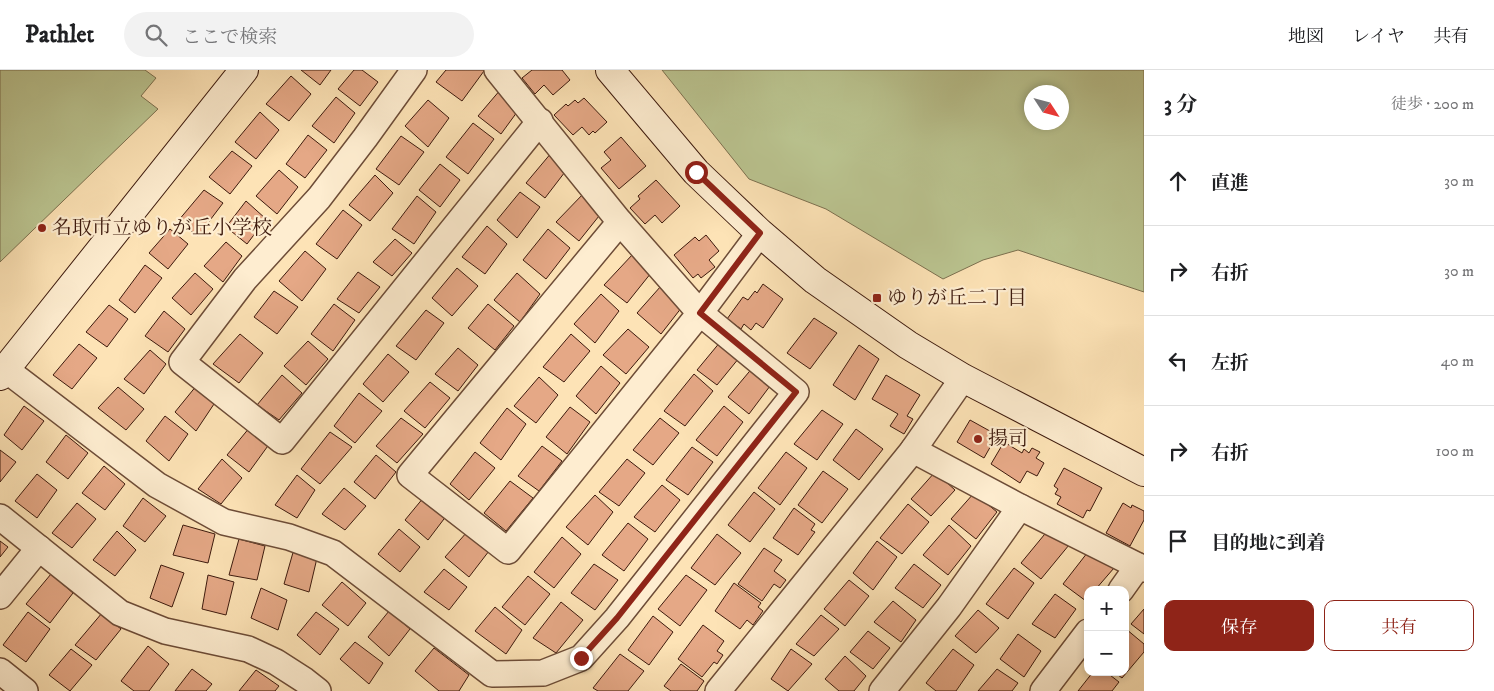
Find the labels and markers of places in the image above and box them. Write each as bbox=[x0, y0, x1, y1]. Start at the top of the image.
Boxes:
place label: 名取市立ゆりが丘小学校 bbox=[52, 216, 272, 241]
marker: 名取市立ゆりが丘小学校 bbox=[36, 222, 48, 234]
place label: ゆりが丘二丁目 bbox=[887, 286, 1027, 311]
marker: ゆりが丘二丁目 bbox=[871, 292, 883, 304]
place label: 揚司 bbox=[988, 427, 1028, 452]
marker: 揚司 bbox=[972, 433, 984, 445]

